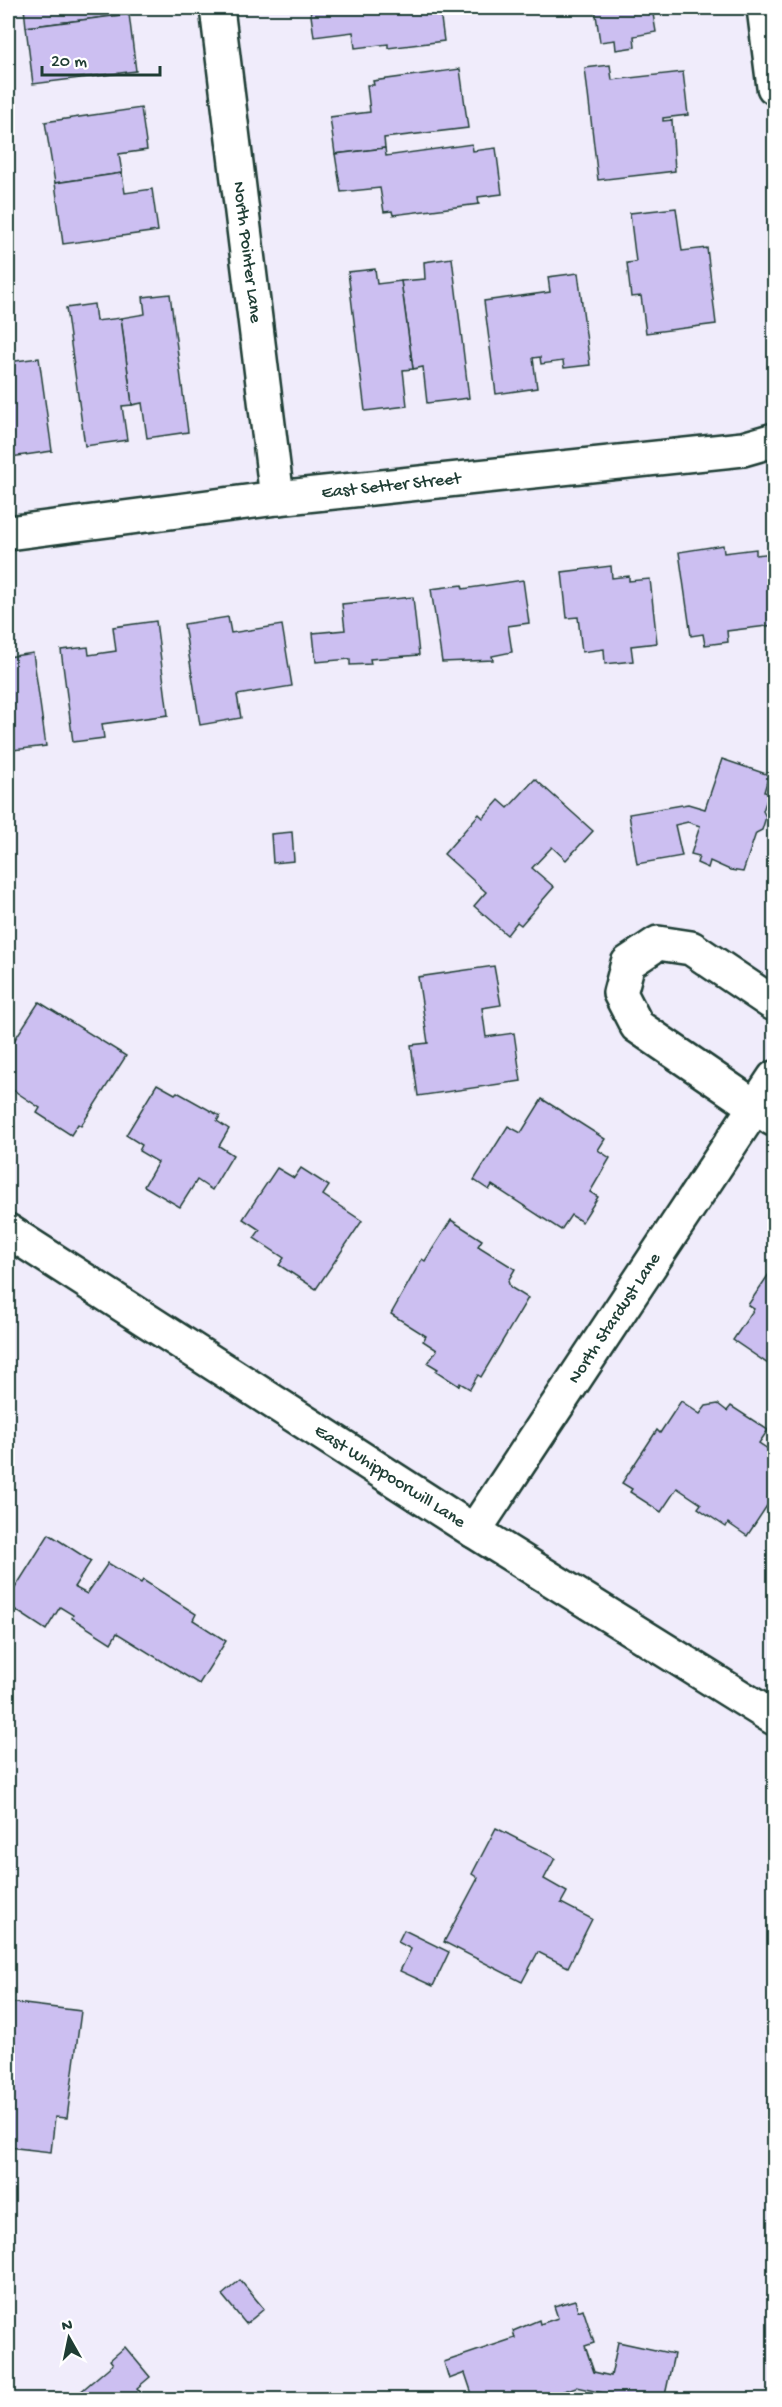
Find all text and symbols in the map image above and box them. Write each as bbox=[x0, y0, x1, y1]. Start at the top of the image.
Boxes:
scale bar bbox=[42, 39, 160, 77]
text: 20 m bbox=[51, 52, 87, 73]
street label: North Pointer Lane bbox=[228, 180, 266, 325]
street label: East Setter Street bbox=[320, 468, 463, 504]
street label: North Stardust Lane bbox=[564, 1248, 666, 1388]
street label: East Whippoorwill Lane bbox=[310, 1420, 470, 1534]
north arrow bbox=[39, 2308, 99, 2368]
text: N bbox=[61, 2316, 74, 2337]

